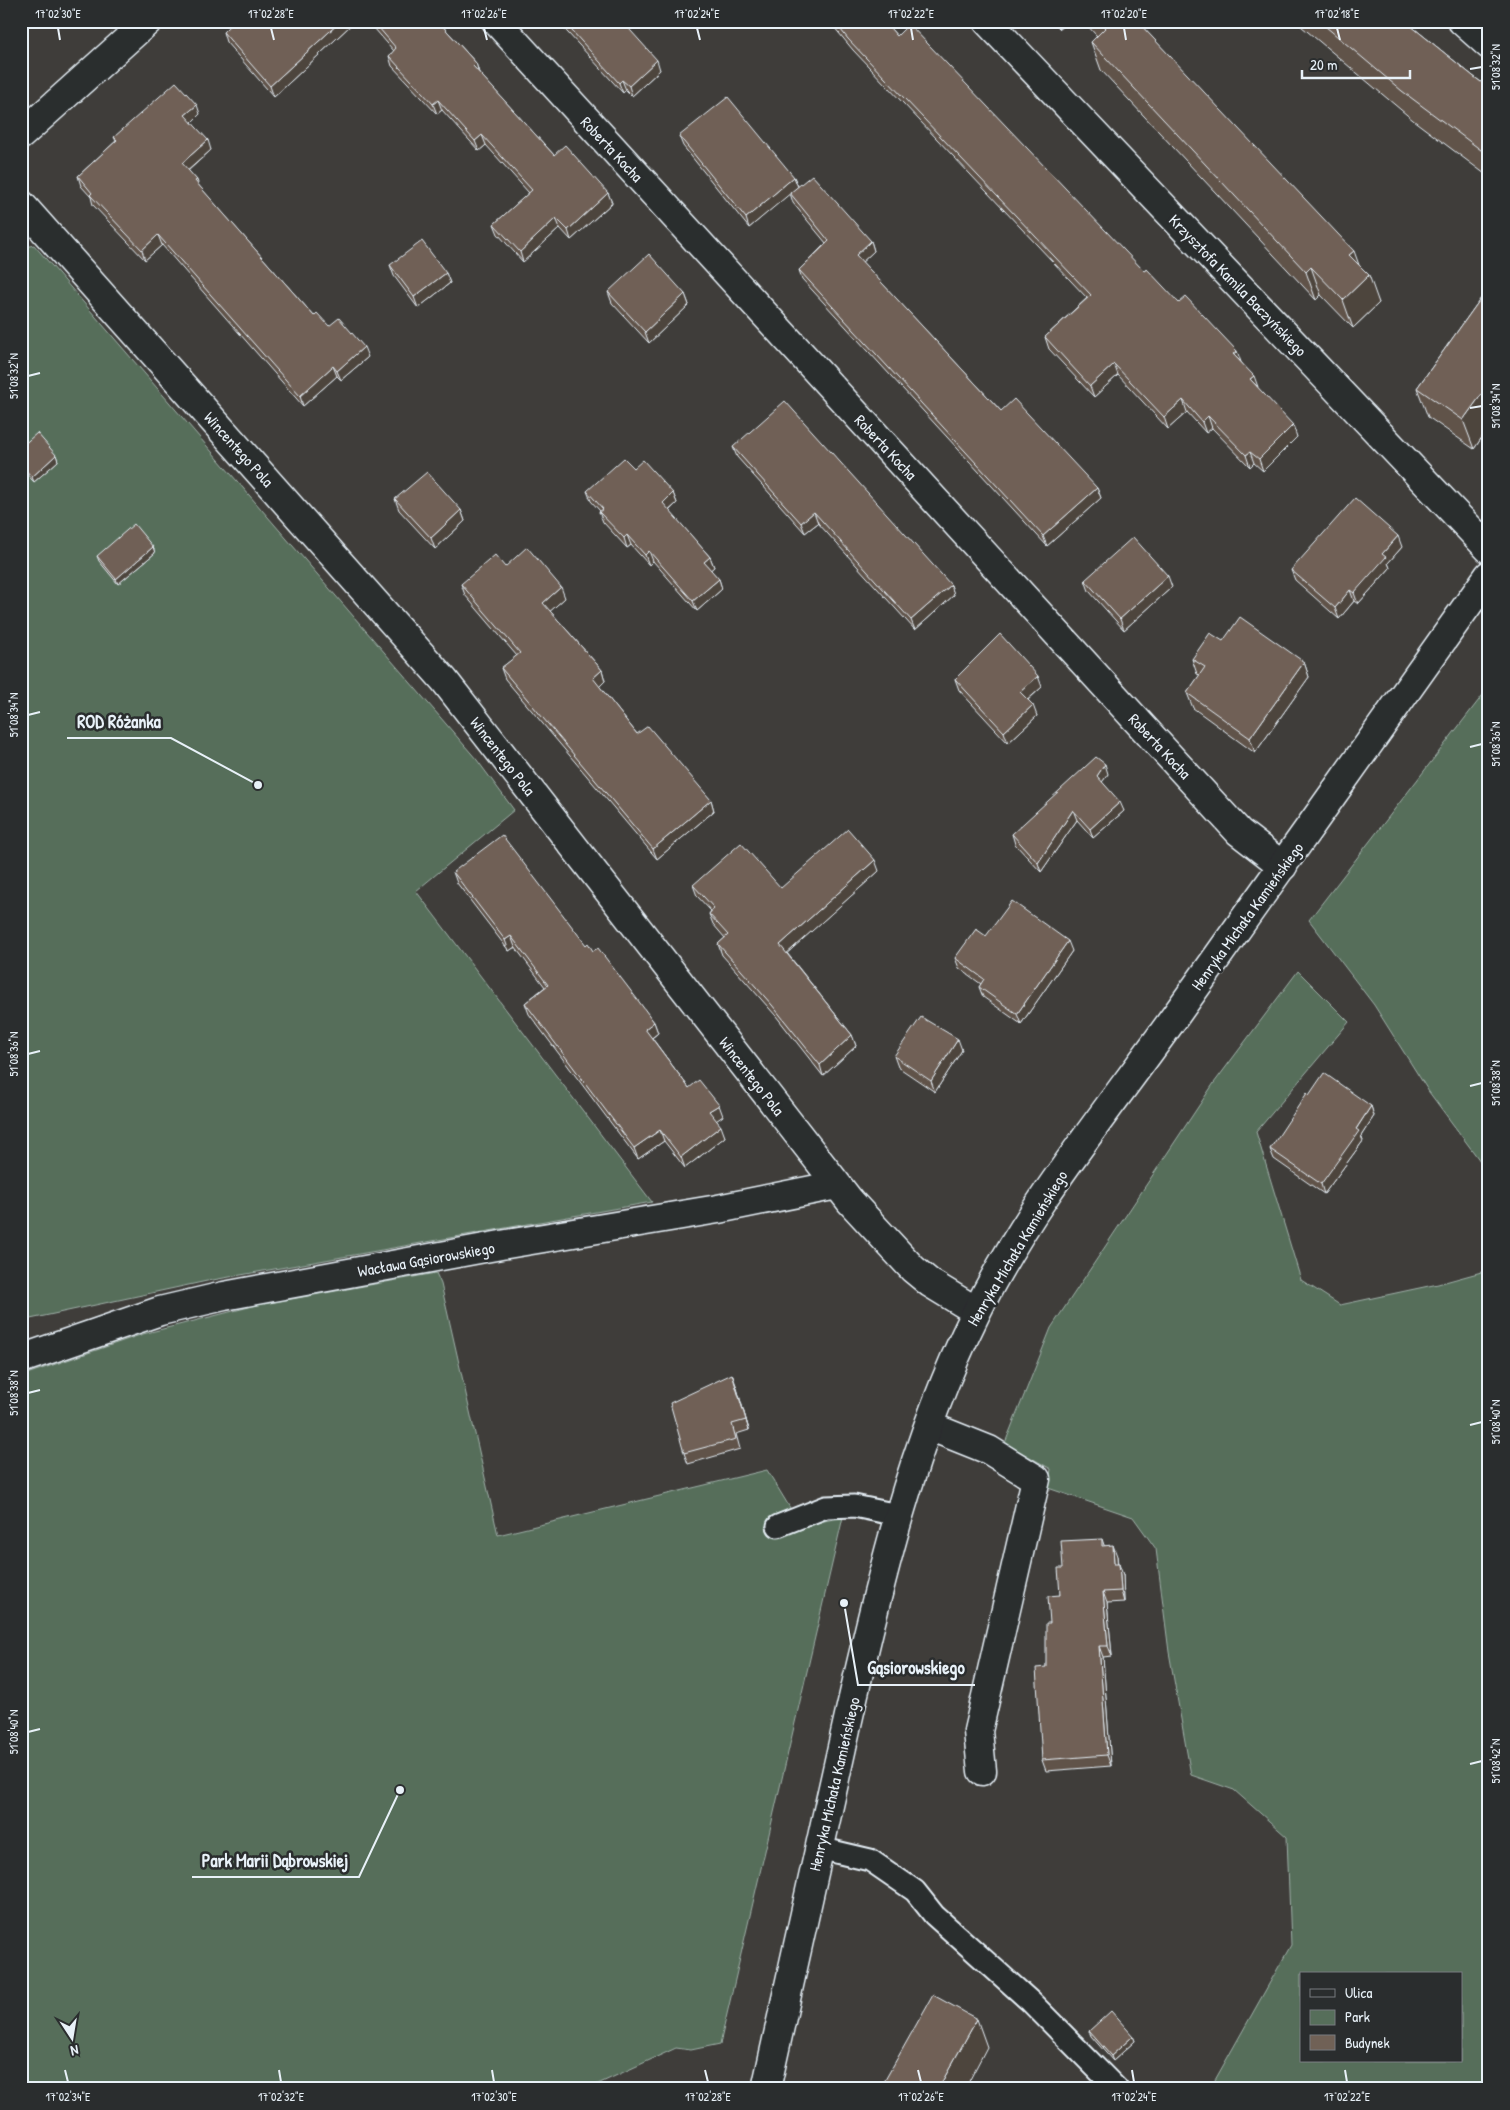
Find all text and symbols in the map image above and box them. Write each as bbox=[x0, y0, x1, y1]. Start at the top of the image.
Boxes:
text: 17°02'30"E bbox=[35, 5, 82, 22]
text: 17°02'28"E bbox=[248, 5, 295, 22]
text: 17°02'26"E bbox=[461, 5, 507, 22]
text: 17°02'24"E bbox=[674, 5, 720, 22]
text: 17°02'22"E bbox=[888, 5, 935, 22]
text: 17°02'20"E bbox=[1101, 5, 1148, 22]
text: 17°02'18"E bbox=[1315, 5, 1360, 22]
text: 51°08'32"N bbox=[1487, 44, 1504, 90]
scale bar bbox=[1302, 48, 1410, 80]
text: 20 m bbox=[1310, 54, 1337, 75]
street label: Roberta Kocha bbox=[576, 111, 648, 187]
street label: Krzysztofa Kamila Baczyńskiego bbox=[1164, 209, 1312, 361]
text: 51°08'32"N bbox=[5, 353, 22, 399]
text: 51°08'34"N bbox=[1487, 384, 1504, 428]
street label: Wincentego Pola bbox=[199, 407, 279, 491]
street label: Roberta Kocha bbox=[850, 409, 922, 485]
text: 51°08'34"N bbox=[5, 693, 22, 737]
callout: ROD Różanka bbox=[67, 705, 171, 738]
street label: Roberta Kocha bbox=[1124, 708, 1196, 784]
text: ROD Różanka bbox=[77, 709, 162, 734]
street label: Wincentego Pola bbox=[465, 712, 541, 800]
text: 51°08'36"N bbox=[1487, 722, 1504, 766]
street label: Henryka Michała Kamieńskiego bbox=[1186, 837, 1309, 994]
text: 51°08'36"N bbox=[5, 1032, 22, 1076]
street label: Wincentego Pola bbox=[714, 1032, 790, 1120]
text: 51°08'38"N bbox=[1487, 1060, 1504, 1106]
street label: Henryka Michała Kamieńskiego bbox=[962, 1166, 1073, 1330]
street label: Wacława Gąsiorowskiego bbox=[356, 1236, 497, 1282]
text: 51°08'38"N bbox=[5, 1370, 22, 1416]
text: 51°08'40"N bbox=[1487, 1400, 1504, 1444]
callout: Gąsiorowskiego bbox=[858, 1652, 975, 1685]
text: Gąsiorowskiego bbox=[867, 1655, 965, 1681]
street label: Henryka Michała Kamieńskiego bbox=[803, 1694, 865, 1873]
text: 51°08'40"N bbox=[5, 1710, 22, 1754]
text: 51°08'42"N bbox=[1487, 1739, 1504, 1783]
callout: Park Marii Dąbrowskiej bbox=[192, 1844, 359, 1877]
text: Park Marii Dąbrowskiej bbox=[202, 1848, 348, 1873]
legend bbox=[1300, 1972, 1462, 2062]
text: Ulica bbox=[1345, 1982, 1372, 2003]
text: Park bbox=[1345, 2006, 1370, 2027]
north arrow bbox=[48, 2012, 98, 2062]
text: Budynek bbox=[1345, 2032, 1390, 2053]
text: N bbox=[69, 2041, 80, 2061]
text: 17°02'34"E bbox=[46, 2088, 91, 2105]
text: 17°02'32"E bbox=[258, 2088, 305, 2105]
text: 17°02'30"E bbox=[471, 2088, 518, 2105]
text: 17°02'28"E bbox=[685, 2088, 732, 2105]
text: 17°02'26"E bbox=[898, 2088, 944, 2105]
text: 17°02'24"E bbox=[1111, 2088, 1157, 2105]
text: 17°02'22"E bbox=[1324, 2088, 1371, 2105]

